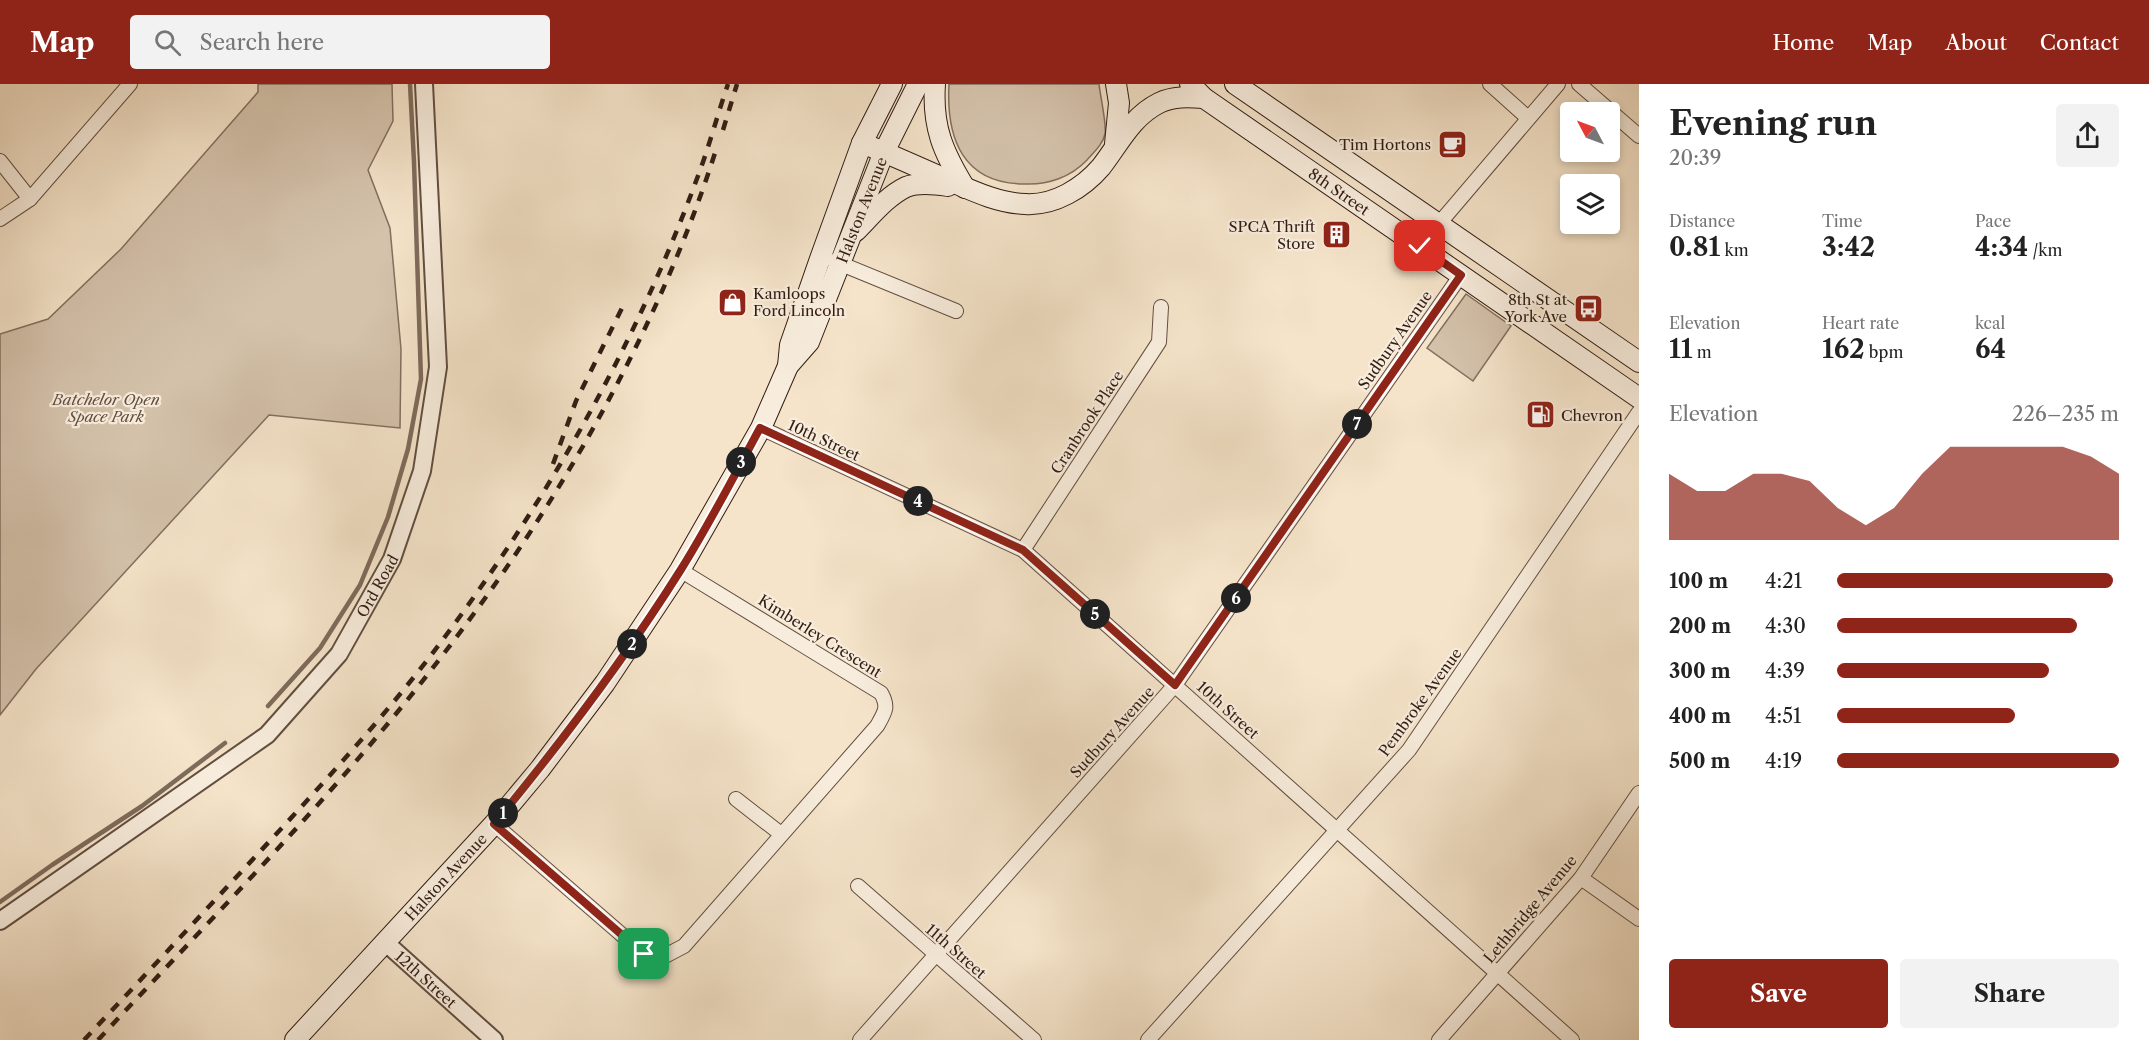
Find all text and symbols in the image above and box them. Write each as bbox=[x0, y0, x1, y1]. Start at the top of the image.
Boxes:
search box bbox=[130, 15, 550, 69]
text: Map bbox=[30, 25, 94, 59]
icon: search bbox=[151, 26, 184, 59]
text: Search here bbox=[199, 29, 324, 56]
text: Home bbox=[1773, 30, 1834, 55]
text: Map bbox=[1867, 30, 1912, 55]
text: About bbox=[1945, 30, 2007, 55]
text: Contact bbox=[2040, 30, 2119, 55]
north arrow bbox=[1560, 102, 1620, 162]
map controls bbox=[1560, 102, 1620, 234]
text: Evening run bbox=[1669, 103, 1877, 144]
button: share bbox=[2056, 104, 2119, 167]
cafe icon: Tim Hortons bbox=[1436, 128, 1468, 160]
place label: Tim Hortons bbox=[1339, 135, 1431, 154]
text: 20:39 bbox=[1669, 146, 1722, 170]
street label: Halston Avenue bbox=[832, 154, 891, 265]
street label: 8th Street bbox=[1305, 163, 1374, 219]
button: layers bbox=[1560, 174, 1620, 234]
text: Distance bbox=[1669, 211, 1735, 231]
text: Time bbox=[1822, 211, 1862, 231]
text: Pace bbox=[1975, 211, 2011, 231]
place label: SPCA Thrift Store bbox=[1229, 217, 1316, 253]
building icon: SPCA Thrift Store bbox=[1320, 219, 1352, 251]
pin bbox=[1394, 220, 1445, 271]
icon: check bbox=[1403, 229, 1436, 262]
text: 0.81 bbox=[1669, 231, 1720, 263]
text: 3:42 bbox=[1822, 231, 1875, 263]
text: 4:34 bbox=[1975, 231, 2028, 263]
text: km bbox=[1720, 240, 1749, 260]
text: /km bbox=[2028, 240, 2062, 260]
place label: Kamloops Ford Lincoln bbox=[753, 284, 846, 320]
shop icon: Kamloops Ford Lincoln bbox=[716, 286, 748, 318]
street label: Sudbury Avenue bbox=[1354, 287, 1436, 393]
place label: 8th St at York Ave bbox=[1504, 290, 1568, 326]
bus stop icon: 8th St at York Ave bbox=[1572, 292, 1604, 324]
text: Elevation bbox=[1669, 313, 1740, 333]
text: Heart rate bbox=[1822, 313, 1899, 333]
text: kcal bbox=[1975, 313, 2005, 333]
text: 11 bbox=[1669, 333, 1692, 365]
text: 162 bbox=[1822, 333, 1865, 365]
text: 64 bbox=[1975, 333, 2006, 365]
text: m bbox=[1692, 342, 1712, 362]
text: bpm bbox=[1865, 342, 1903, 362]
street label: Cranbrook Place bbox=[1046, 367, 1128, 477]
park label: Batchelor Open Space Park bbox=[51, 390, 160, 426]
fuel station icon: Chevron bbox=[1524, 399, 1556, 431]
text: Elevation bbox=[1669, 402, 1758, 426]
text: 226–235 m bbox=[2012, 402, 2119, 426]
place label: Chevron bbox=[1561, 406, 1624, 425]
pin: 7 bbox=[1342, 409, 1372, 439]
text: 7 bbox=[1353, 414, 1361, 434]
street label: 10th Street bbox=[785, 415, 864, 465]
pin: 3 bbox=[726, 447, 756, 477]
text: 3 bbox=[736, 452, 746, 472]
pin: 4 bbox=[903, 486, 933, 516]
text: 4 bbox=[913, 491, 923, 511]
street label: Ord Road bbox=[352, 551, 402, 620]
text: 100 m bbox=[1669, 569, 1728, 593]
text: 4:21 bbox=[1765, 569, 1802, 593]
pin: 6 bbox=[1221, 583, 1251, 613]
text: 6 bbox=[1231, 588, 1241, 608]
street label: Kimberley Crescent bbox=[755, 590, 886, 682]
pin: 5 bbox=[1080, 599, 1110, 629]
text: 5 bbox=[1091, 604, 1099, 624]
text: 200 m bbox=[1669, 614, 1731, 638]
text: 4:30 bbox=[1765, 614, 1806, 638]
pin: 2 bbox=[617, 629, 647, 659]
text: 2 bbox=[627, 634, 637, 654]
street label: Pembroke Avenue bbox=[1374, 644, 1466, 760]
text: 300 m bbox=[1669, 659, 1731, 683]
text: 4:39 bbox=[1765, 659, 1805, 683]
street label: 10th Street bbox=[1193, 677, 1263, 743]
street label: Sudbury Avenue bbox=[1066, 682, 1158, 782]
text: 400 m bbox=[1669, 704, 1731, 728]
text: 4:51 bbox=[1765, 704, 1801, 728]
text: 500 m bbox=[1669, 749, 1730, 773]
text: 4:19 bbox=[1765, 749, 1802, 773]
pin: 1 bbox=[488, 798, 518, 828]
text: 1 bbox=[499, 803, 507, 823]
street label: Halston Avenue bbox=[400, 829, 490, 924]
street label: Lethbridge Avenue bbox=[1479, 851, 1581, 967]
street label: 11th Street bbox=[922, 920, 991, 983]
pin bbox=[618, 928, 669, 979]
icon: arrive bbox=[627, 937, 660, 970]
street label: 12th Street bbox=[391, 947, 461, 1012]
button: Save bbox=[1669, 959, 1888, 1028]
button: Share bbox=[1900, 959, 2119, 1028]

